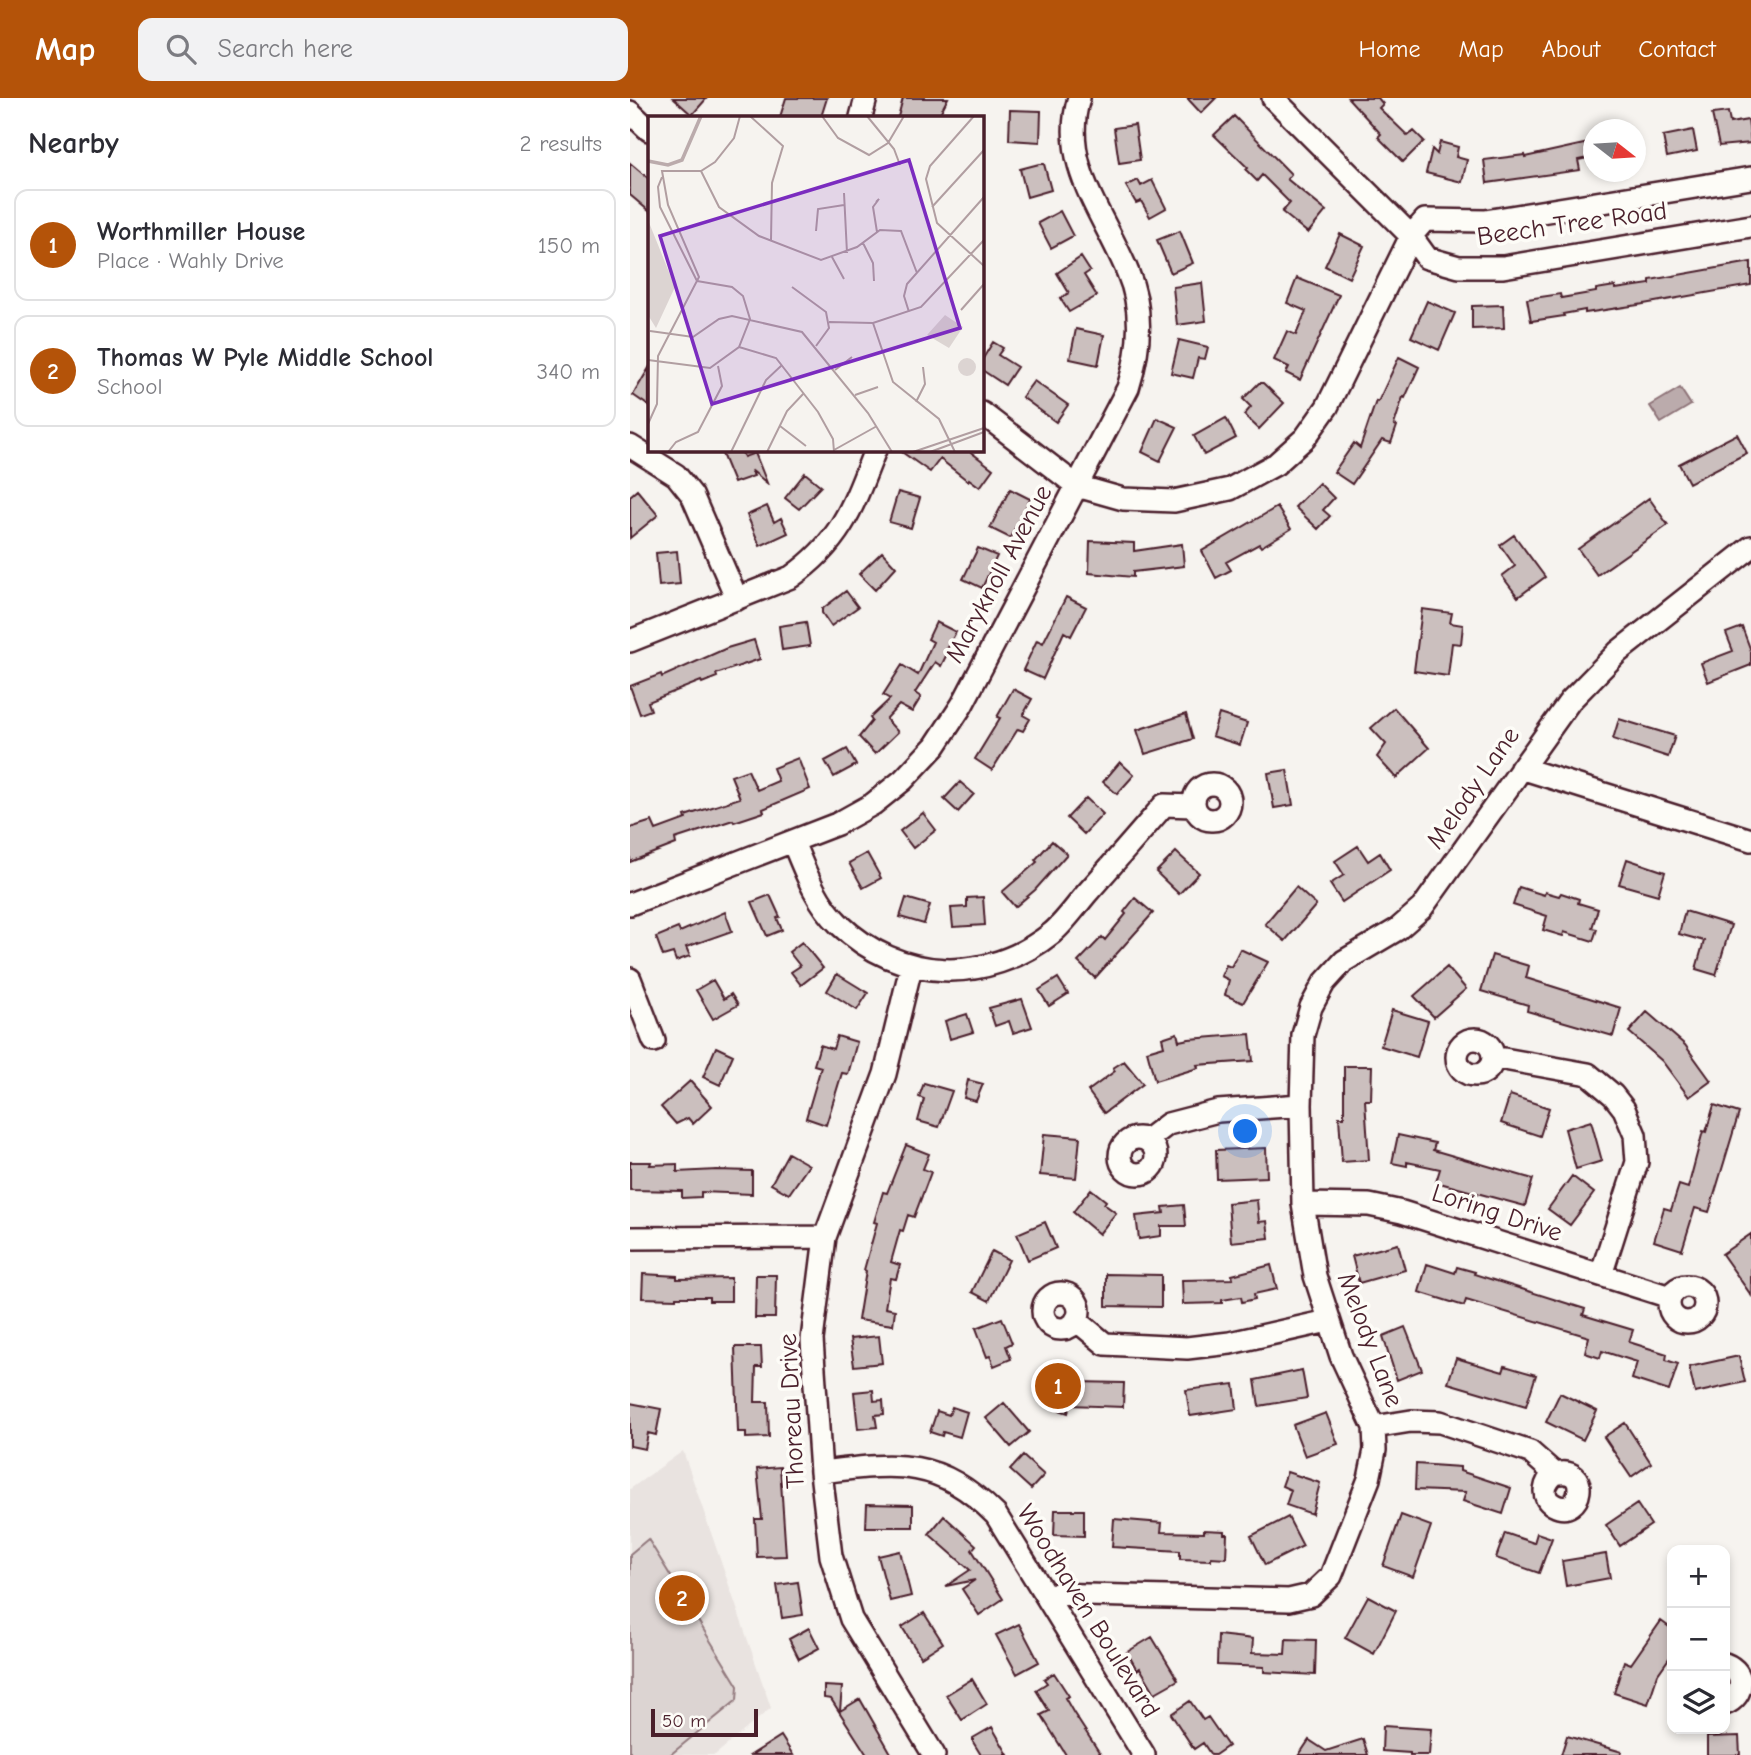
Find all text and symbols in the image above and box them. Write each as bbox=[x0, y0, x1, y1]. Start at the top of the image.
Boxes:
search box bbox=[138, 18, 628, 81]
text: Map bbox=[35, 30, 96, 68]
icon: search bbox=[162, 30, 200, 68]
text: Search here bbox=[218, 34, 353, 64]
text: Home bbox=[1359, 35, 1420, 63]
text: Map bbox=[1458, 35, 1504, 63]
text: About bbox=[1542, 35, 1600, 63]
text: Contact bbox=[1638, 35, 1716, 63]
inset map bbox=[648, 116, 984, 452]
north arrow bbox=[1583, 119, 1646, 182]
text: Nearby bbox=[28, 126, 119, 161]
text: 2 results bbox=[520, 130, 602, 157]
street label: Beech Tree Road bbox=[1475, 196, 1669, 252]
text: Worthmiller House bbox=[97, 217, 305, 247]
text: 1 bbox=[48, 232, 58, 259]
text: 150 m bbox=[538, 232, 600, 259]
text: Place · Wahly Drive bbox=[97, 247, 284, 274]
text: Thomas W Pyle Middle School bbox=[97, 343, 433, 373]
text: 2 bbox=[47, 358, 59, 385]
text: 340 m bbox=[537, 358, 600, 385]
text: School bbox=[97, 373, 162, 400]
street label: Maryknoll Avenue bbox=[939, 480, 1059, 668]
street label: Melody Lane bbox=[1420, 721, 1526, 855]
your location bbox=[1228, 1114, 1262, 1148]
street label: Loring Drive bbox=[1428, 1178, 1566, 1248]
street label: Melody Lane bbox=[1331, 1268, 1409, 1412]
street label: Thoreau Drive bbox=[773, 1333, 811, 1489]
pin: 1 bbox=[1035, 1360, 1081, 1412]
street label: Woodhaven Boulevard bbox=[1010, 1499, 1166, 1723]
map controls bbox=[1667, 1545, 1730, 1734]
button: + bbox=[1667, 1545, 1730, 1608]
pin: 2 bbox=[659, 1572, 705, 1624]
button: − bbox=[1667, 1608, 1730, 1671]
button: layers bbox=[1667, 1671, 1730, 1734]
scale bar bbox=[651, 1706, 758, 1738]
text: 50 m bbox=[662, 1710, 706, 1732]

